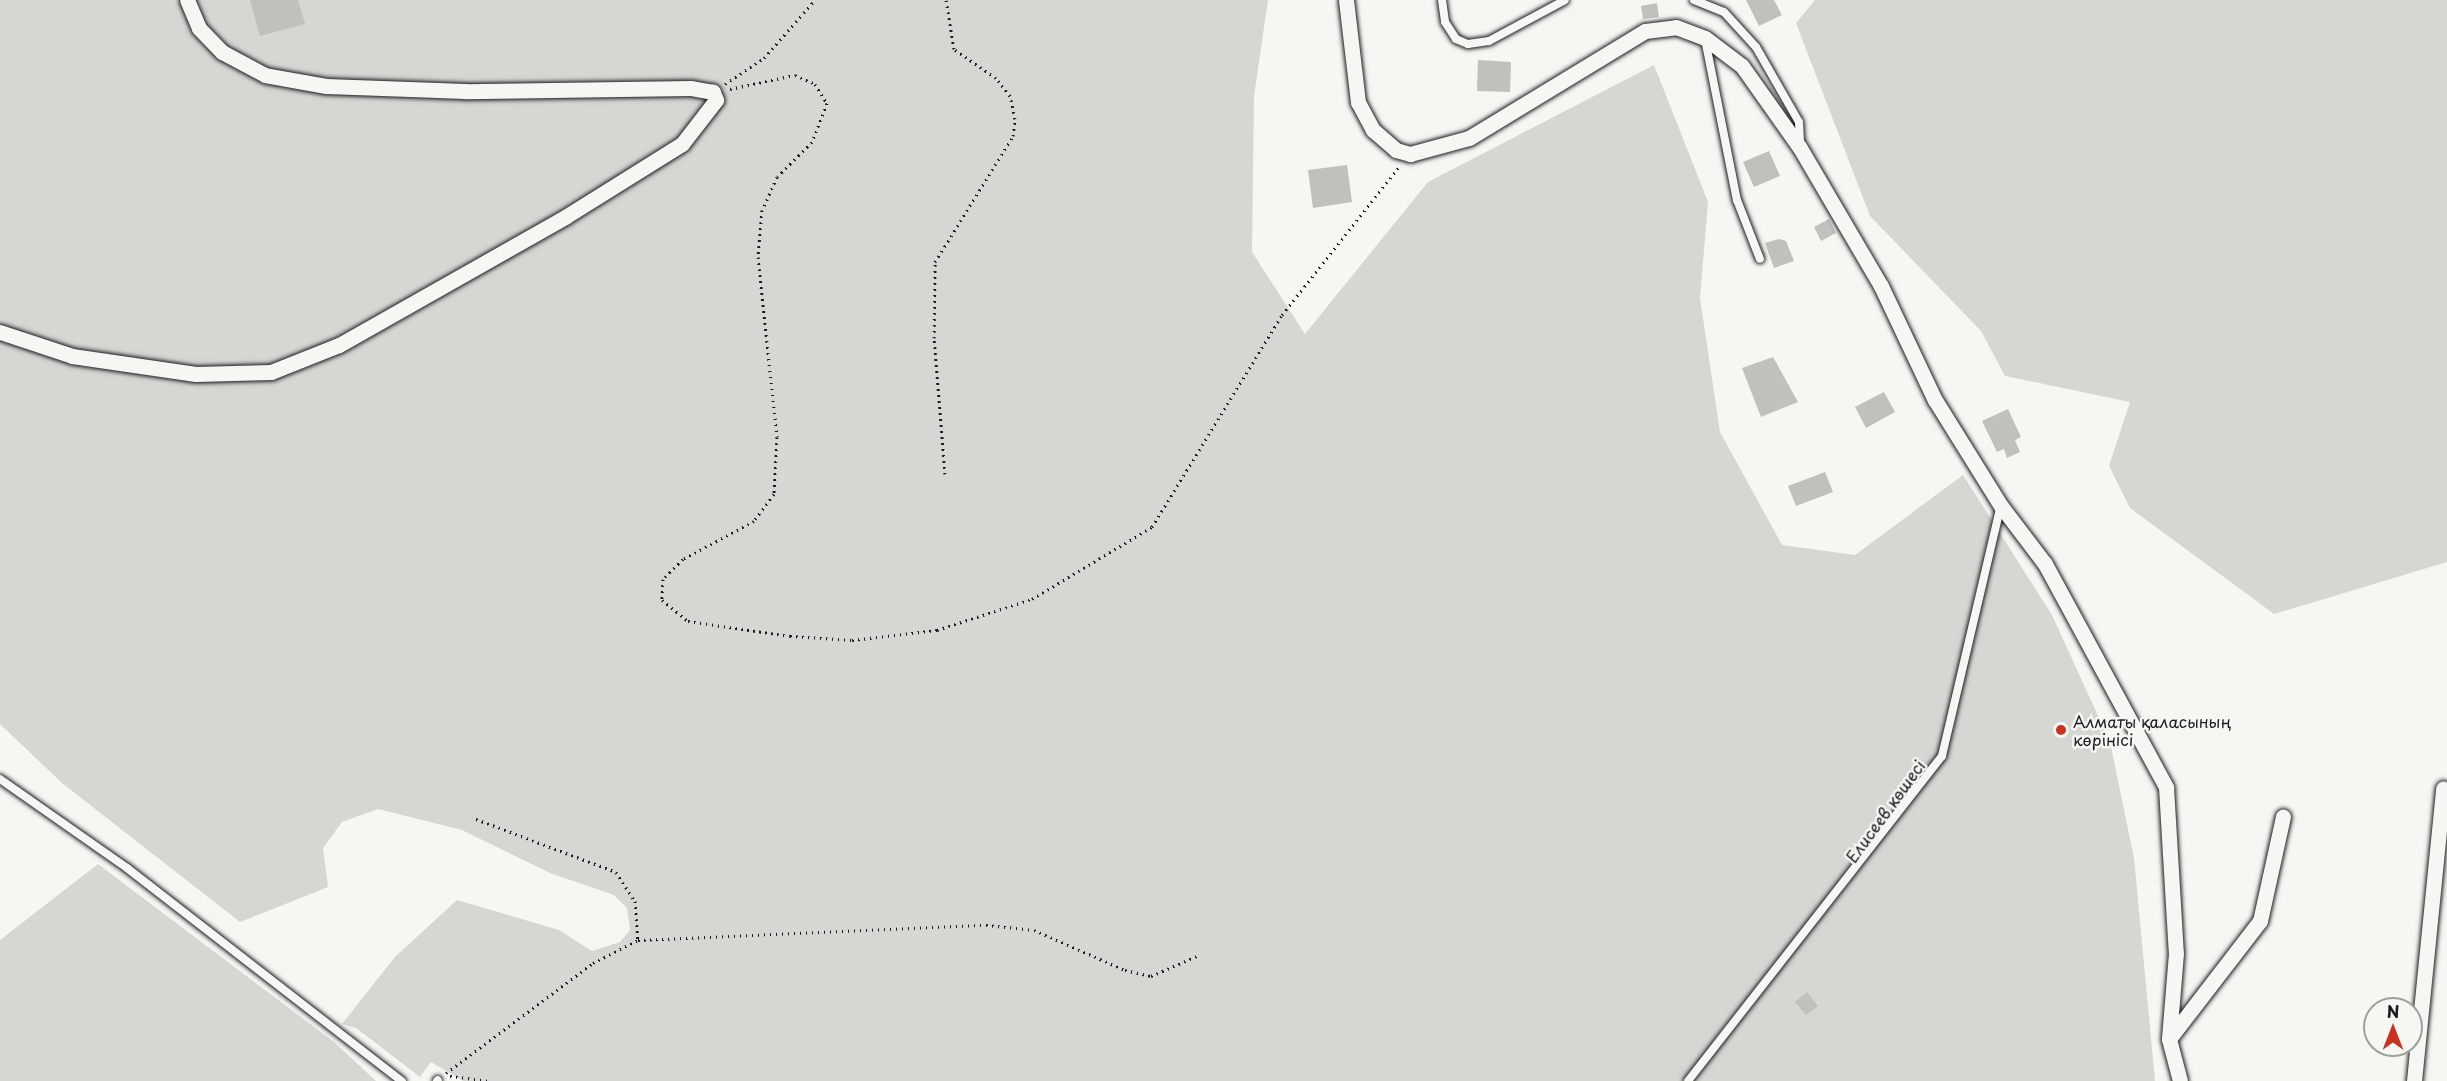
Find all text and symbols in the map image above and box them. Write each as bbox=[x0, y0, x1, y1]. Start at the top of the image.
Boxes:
place label: Алматы қаласының көрінісі bbox=[2073, 711, 2232, 749]
marker: Алматы қаласының көрінісі bbox=[2054, 723, 2068, 737]
street label: Елисеев көшесі bbox=[1841, 756, 1929, 866]
north arrow bbox=[2363, 997, 2423, 1057]
text: N bbox=[2387, 999, 2399, 1023]

